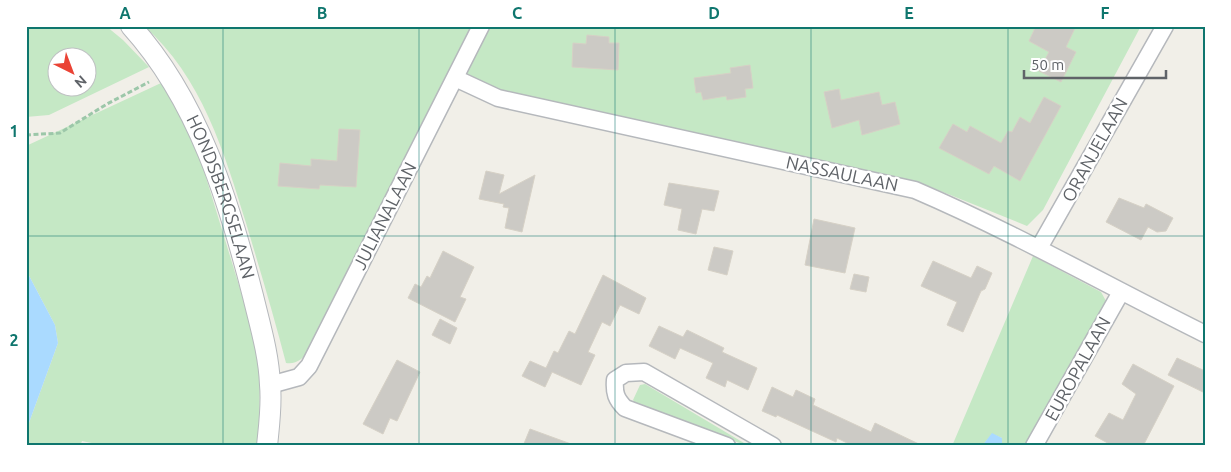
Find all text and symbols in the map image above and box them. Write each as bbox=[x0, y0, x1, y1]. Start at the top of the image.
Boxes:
text: A bbox=[119, 4, 131, 22]
text: B bbox=[317, 4, 327, 22]
text: C bbox=[512, 4, 522, 22]
text: D bbox=[708, 4, 720, 22]
text: E bbox=[904, 4, 914, 22]
text: F bbox=[1101, 4, 1110, 22]
north arrow bbox=[48, 48, 98, 98]
scale bar bbox=[1024, 48, 1166, 80]
text: 50 m bbox=[1031, 56, 1064, 73]
text: N bbox=[71, 72, 90, 91]
street label: ORANJELAAN bbox=[1057, 94, 1131, 205]
street label: HONDSBERGSELAAN bbox=[183, 111, 259, 281]
text: 1 bbox=[9, 122, 19, 140]
street label: NASSAULAAN bbox=[784, 151, 900, 195]
street label: JULIANALAAN bbox=[348, 159, 420, 273]
street label: EUROPALAAN bbox=[1040, 313, 1114, 424]
text: 2 bbox=[9, 331, 19, 349]

